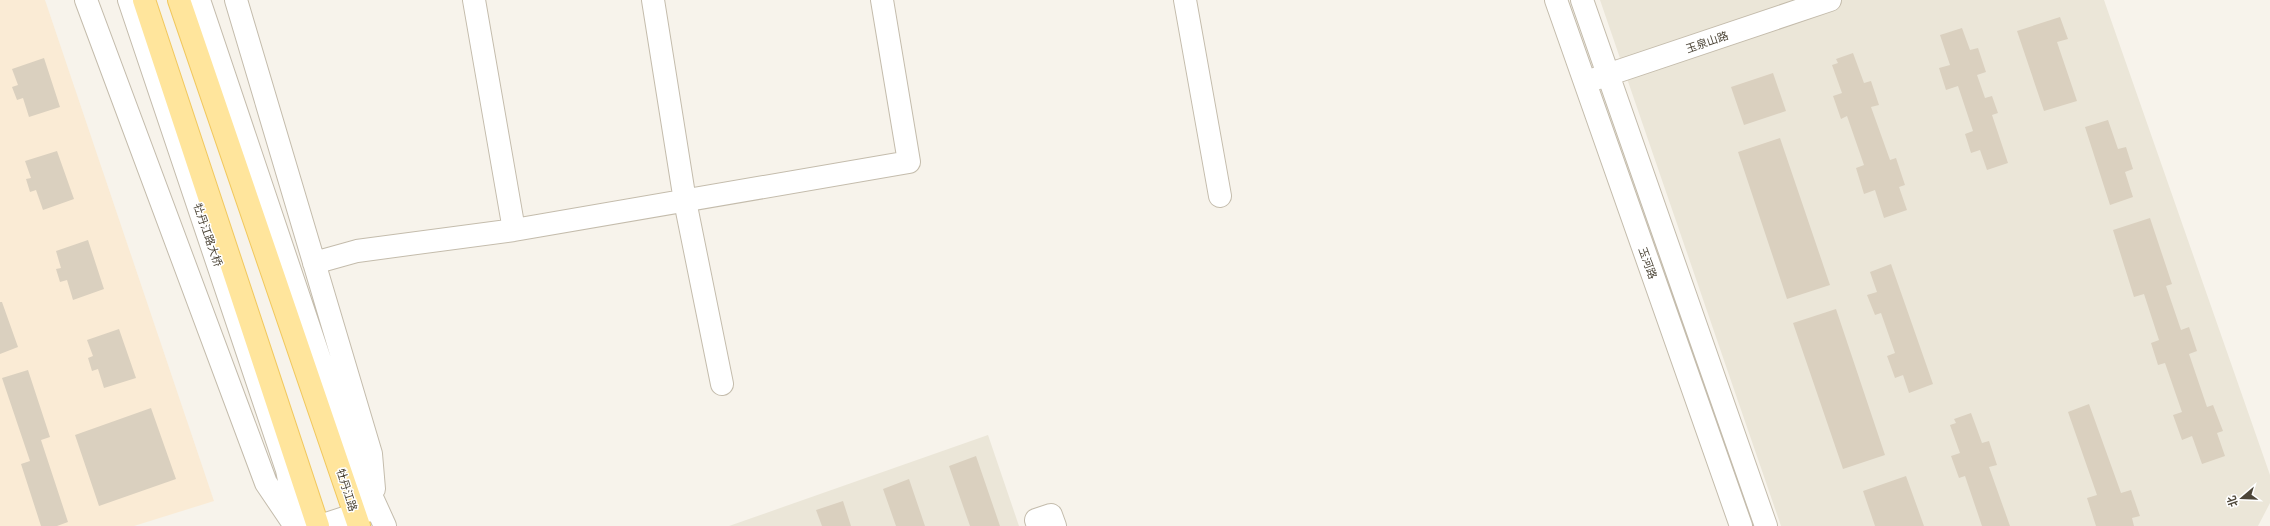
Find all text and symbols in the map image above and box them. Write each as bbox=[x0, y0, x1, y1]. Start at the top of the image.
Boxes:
street label: 玉泉山路 bbox=[1684, 29, 1730, 55]
street label: 牡丹江路大桥 bbox=[192, 202, 224, 268]
street label: 玉河路 bbox=[1637, 245, 1659, 281]
street label: 牡丹江路 bbox=[334, 467, 360, 513]
north arrow bbox=[2222, 478, 2262, 518]
text: 北 bbox=[2225, 494, 2240, 508]

